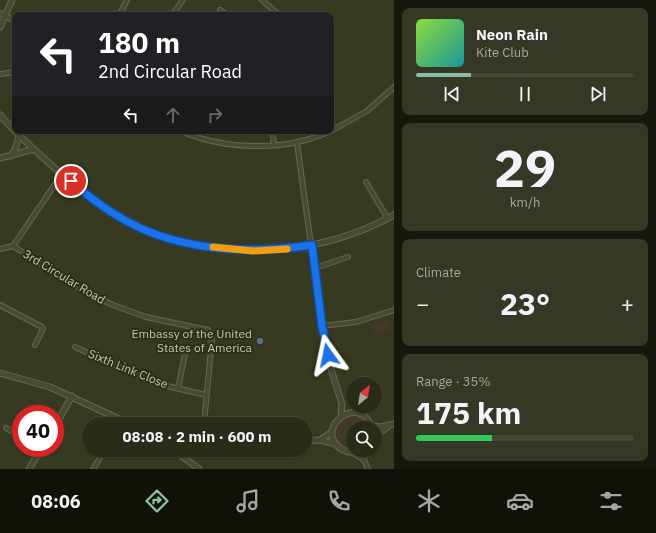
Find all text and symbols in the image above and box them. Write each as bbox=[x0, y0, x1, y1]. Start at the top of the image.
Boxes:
text: 180 m bbox=[98, 24, 180, 61]
text: Neon Rain bbox=[476, 25, 548, 44]
icon: left bbox=[32, 28, 84, 80]
text: Kite Club bbox=[476, 44, 529, 61]
text: 2nd Circular Road bbox=[98, 60, 242, 83]
icon: previous bbox=[441, 83, 463, 105]
icon: pause bbox=[514, 83, 536, 105]
icon: next bbox=[587, 83, 609, 105]
icon: left bbox=[120, 104, 142, 126]
icon: ahead bbox=[162, 104, 184, 126]
icon: right bbox=[204, 104, 226, 126]
text: 29 bbox=[494, 134, 556, 201]
pin bbox=[54, 164, 88, 198]
icon: arrive bbox=[60, 170, 82, 192]
text: km/h bbox=[510, 194, 540, 211]
street label: 3rd Circular Road bbox=[20, 246, 108, 307]
text: Climate bbox=[416, 264, 461, 281]
text: 23° bbox=[500, 284, 550, 323]
text: − bbox=[416, 289, 429, 318]
text: + bbox=[621, 289, 634, 318]
place label: Embassy of the United States of America bbox=[131, 326, 253, 355]
position arrow bbox=[307, 334, 349, 376]
marker: Embassy of the United States of America bbox=[255, 336, 265, 346]
street label: Sixth Link Close bbox=[86, 346, 171, 392]
text: Range · 35% bbox=[416, 373, 490, 390]
north arrow bbox=[346, 377, 382, 413]
map controls bbox=[346, 377, 382, 457]
text: 175 km bbox=[416, 393, 521, 432]
speed limit sign: 40 bbox=[12, 405, 64, 457]
button: search bbox=[346, 421, 382, 457]
text: 08:08 · 2 min · 600 m bbox=[123, 427, 271, 446]
icon: directions bbox=[143, 487, 171, 515]
icon: music bbox=[234, 487, 262, 515]
icon: phone bbox=[325, 487, 353, 515]
icon: climate bbox=[415, 487, 443, 515]
icon: car bbox=[506, 487, 534, 515]
icon: filters bbox=[597, 487, 625, 515]
text: 08:06 bbox=[31, 490, 80, 513]

